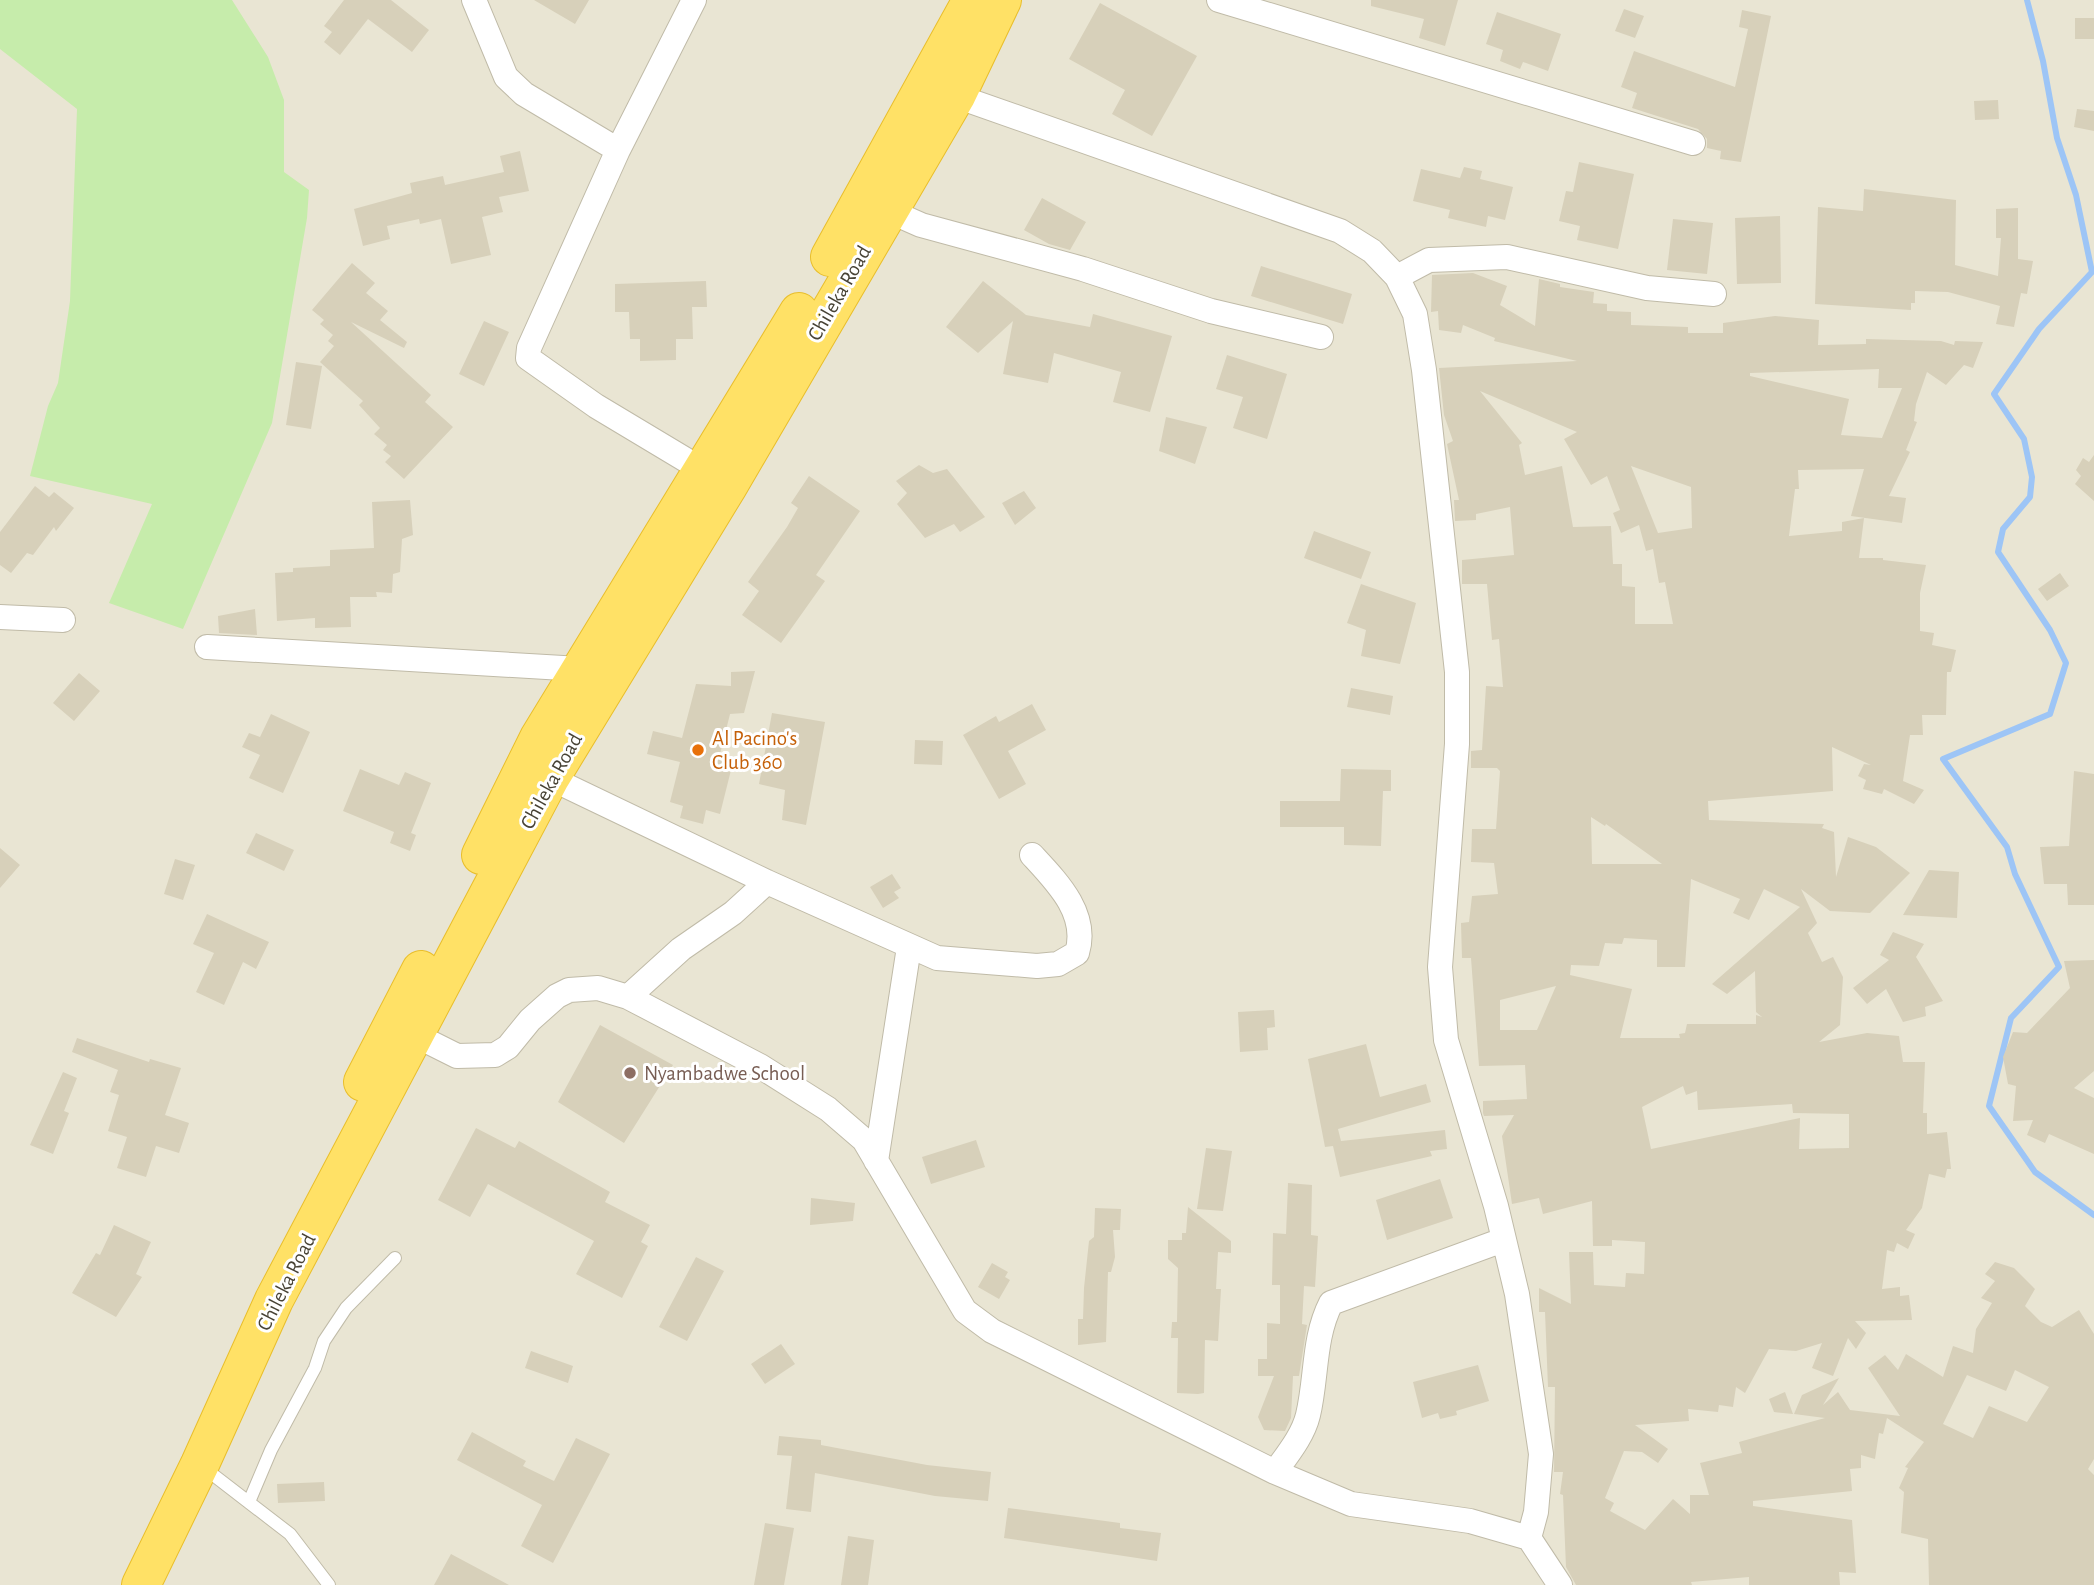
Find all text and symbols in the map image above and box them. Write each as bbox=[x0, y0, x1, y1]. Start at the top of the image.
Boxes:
street label: Chileka Road bbox=[804, 242, 875, 344]
place label: Al Pacino's Club 360 bbox=[712, 728, 797, 773]
street label: Chileka Road bbox=[517, 730, 586, 833]
marker: Al Pacino's Club 360 bbox=[690, 742, 706, 758]
place label: Nyambadwe School bbox=[644, 1063, 805, 1084]
marker: Nyambadwe School bbox=[622, 1065, 638, 1081]
street label: Chileka Road bbox=[253, 1230, 320, 1334]

